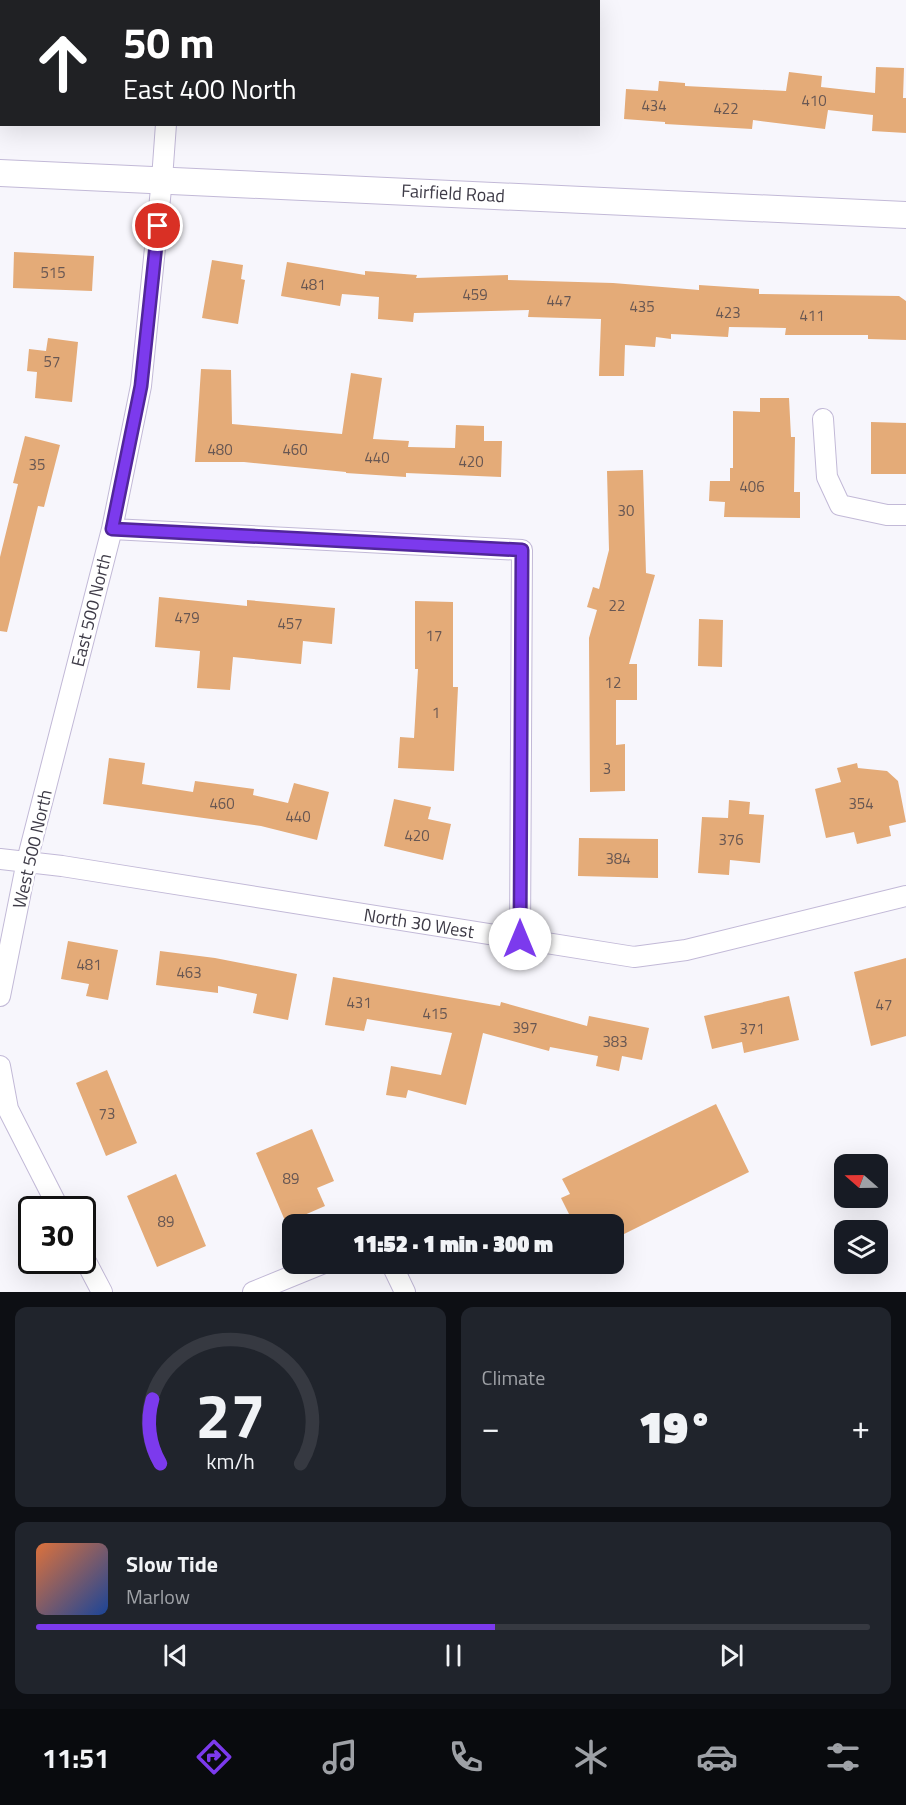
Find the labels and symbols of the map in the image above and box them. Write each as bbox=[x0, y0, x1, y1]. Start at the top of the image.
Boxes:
house number: 410 bbox=[801, 89, 827, 112]
house number: 434 bbox=[641, 94, 667, 117]
house number: 422 bbox=[713, 97, 739, 120]
street label: Fairfield Road bbox=[401, 177, 505, 209]
pin bbox=[132, 200, 183, 251]
house number: 515 bbox=[40, 261, 66, 284]
house number: 481 bbox=[300, 273, 326, 296]
house number: 459 bbox=[462, 283, 488, 306]
house number: 447 bbox=[546, 289, 572, 312]
house number: 435 bbox=[629, 295, 655, 318]
house number: 423 bbox=[715, 301, 741, 324]
house number: 411 bbox=[799, 304, 825, 327]
house number: 57 bbox=[44, 350, 60, 373]
house number: 480 bbox=[207, 438, 233, 461]
house number: 460 bbox=[282, 438, 308, 461]
house number: 440 bbox=[364, 446, 390, 469]
house number: 420 bbox=[458, 450, 484, 473]
house number: 35 bbox=[29, 453, 45, 476]
house number: 406 bbox=[739, 475, 765, 498]
house number: 30 bbox=[618, 499, 634, 522]
street label: East 500 North bbox=[64, 551, 118, 669]
house number: 22 bbox=[609, 594, 625, 617]
house number: 479 bbox=[174, 606, 200, 629]
house number: 457 bbox=[277, 612, 303, 635]
house number: 17 bbox=[426, 624, 442, 647]
house number: 12 bbox=[605, 671, 621, 694]
house number: 1 bbox=[432, 701, 440, 724]
house number: 3 bbox=[603, 757, 611, 780]
street label: West 500 North bbox=[5, 787, 59, 911]
house number: 460 bbox=[209, 792, 235, 815]
house number: 354 bbox=[848, 792, 874, 815]
house number: 440 bbox=[285, 805, 311, 828]
house number: 420 bbox=[404, 824, 430, 847]
house number: 376 bbox=[718, 828, 744, 851]
house number: 384 bbox=[605, 847, 631, 870]
street label: North 30 West bbox=[362, 901, 477, 945]
position arrow bbox=[488, 907, 552, 971]
house number: 481 bbox=[76, 953, 102, 976]
house number: 463 bbox=[176, 961, 202, 984]
house number: 431 bbox=[346, 991, 372, 1014]
house number: 47 bbox=[876, 993, 892, 1016]
house number: 415 bbox=[422, 1002, 448, 1025]
house number: 397 bbox=[512, 1016, 538, 1039]
house number: 371 bbox=[739, 1017, 765, 1040]
house number: 383 bbox=[602, 1030, 628, 1053]
house number: 73 bbox=[99, 1102, 115, 1125]
north arrow bbox=[834, 1154, 888, 1208]
house number: 89 bbox=[283, 1167, 299, 1190]
speed limit sign: 30 bbox=[18, 1196, 96, 1274]
house number: 89 bbox=[158, 1210, 174, 1233]

